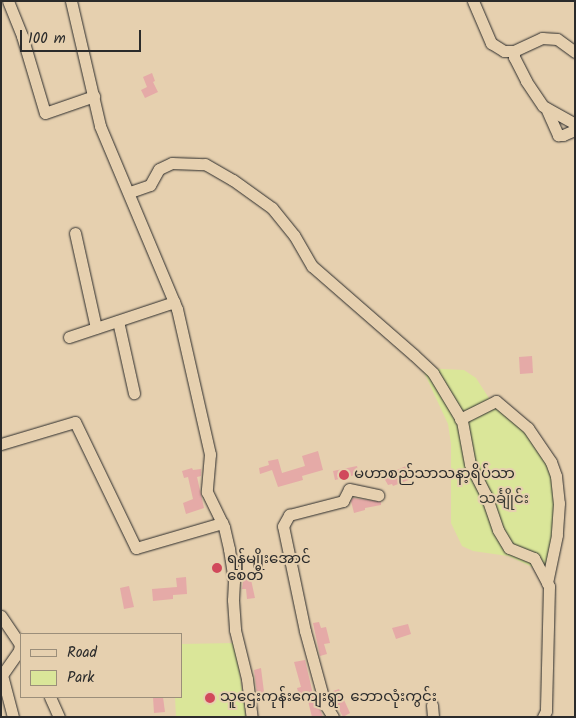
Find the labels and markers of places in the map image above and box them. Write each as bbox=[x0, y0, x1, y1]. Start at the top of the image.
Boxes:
place label: မဟာစည်သာသနာ့ရိပ်သာ bbox=[354, 466, 515, 484]
marker: မဟာစည်သာသနာ့ရိပ်သာ bbox=[338, 469, 350, 481]
place label: ရန်မျိုးအောင် စေတီ bbox=[227, 550, 311, 585]
marker: ရန်မျိုးအောင် စေတီ bbox=[211, 562, 223, 574]
place label: သူဌေးကုန်းကျေးရွာ ဘောလုံးကွင်း bbox=[220, 689, 437, 707]
marker: သူဌေးကုန်းကျေးရွာ ဘောလုံးကွင်း bbox=[204, 692, 216, 704]

